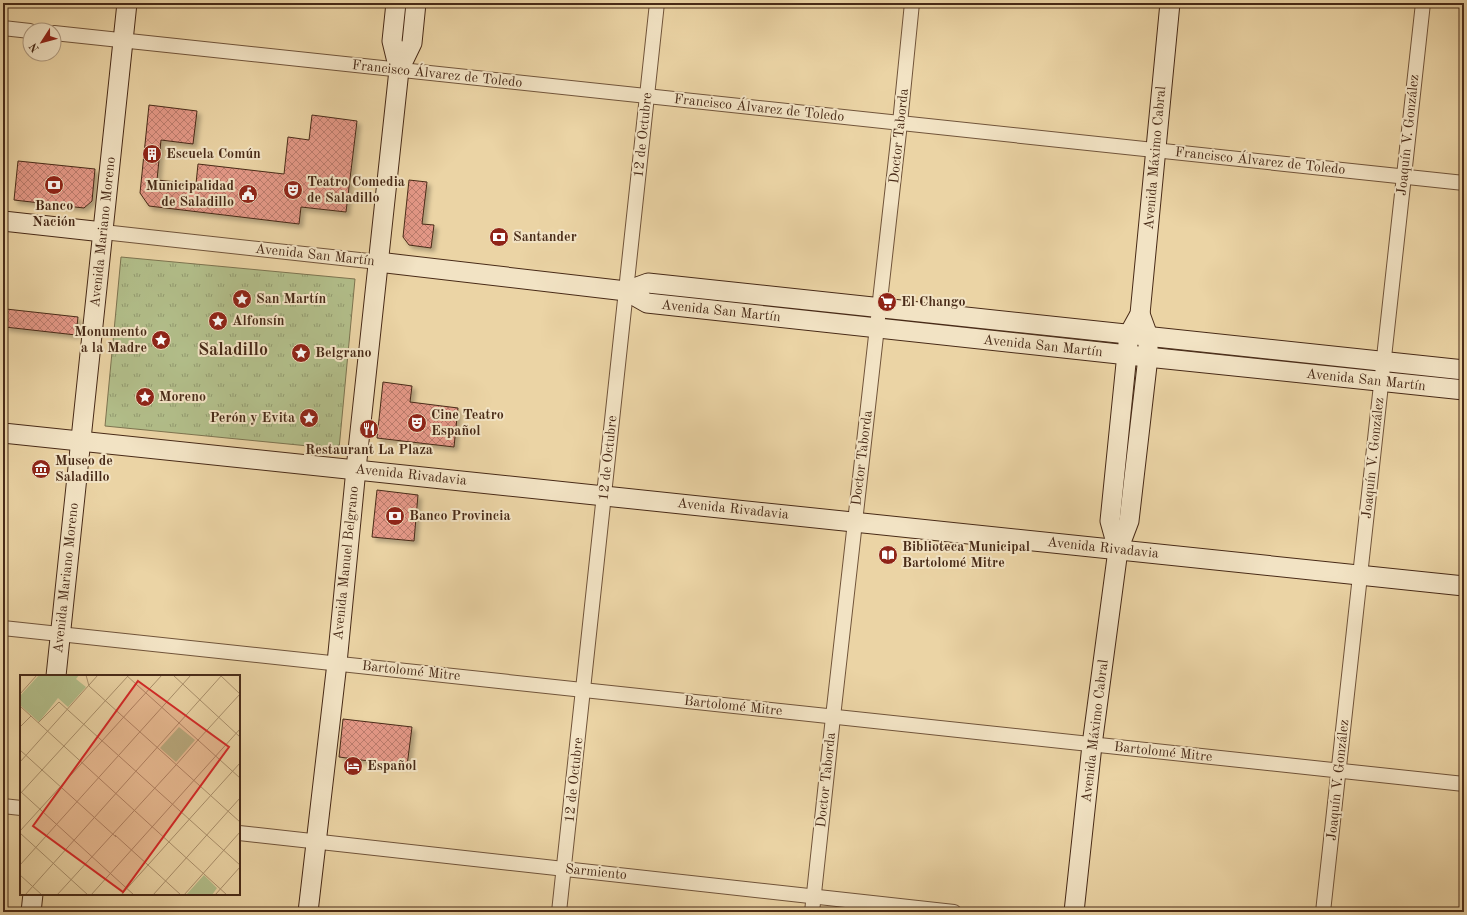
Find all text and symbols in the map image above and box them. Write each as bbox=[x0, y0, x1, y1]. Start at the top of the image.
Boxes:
north arrow bbox=[22, 22, 62, 62]
text: N bbox=[28, 40, 42, 54]
street label: Francisco Álvarez de Toledo bbox=[351, 55, 523, 90]
street label: Joaquín V. González bbox=[1395, 74, 1421, 196]
street label: Avenida Máximo Cabral bbox=[1142, 85, 1168, 230]
street label: Doctor Taborda bbox=[887, 88, 911, 184]
street label: Francisco Álvarez de Toledo bbox=[673, 89, 845, 124]
street label: 12 de Octubre bbox=[632, 92, 654, 178]
street label: Francisco Álvarez de Toledo bbox=[1174, 142, 1346, 177]
building icon: Escuela Común bbox=[141, 143, 163, 165]
place label: Escuela Común bbox=[166, 147, 261, 161]
street label: Avenida Mariano Moreno bbox=[88, 156, 118, 308]
bank icon: Banco Nación bbox=[43, 174, 65, 196]
place label: Teatro Comedia de Saladillo bbox=[307, 175, 405, 205]
place label: Municipalidad de Saladillo bbox=[146, 179, 234, 209]
theatre icon: Teatro Comedia de Saladillo bbox=[282, 179, 304, 201]
public building icon: Municipalidad de Saladillo bbox=[237, 183, 259, 205]
place label: Banco Nación bbox=[32, 199, 76, 229]
bank icon: Santander bbox=[488, 226, 510, 248]
place label: Santander bbox=[513, 230, 577, 244]
street label: Avenida San Martín bbox=[255, 242, 376, 268]
place icon: San Martín bbox=[231, 288, 253, 310]
supermarket icon: El Chango bbox=[876, 291, 898, 313]
place label: San Martín bbox=[256, 292, 326, 306]
place label: El Chango bbox=[901, 295, 966, 309]
street label: Avenida San Martín bbox=[661, 298, 782, 324]
place icon: Alfonsín bbox=[207, 310, 229, 332]
place label: Alfonsín bbox=[232, 314, 285, 328]
place label: Monumento a la Madre bbox=[74, 325, 147, 355]
place icon: Monumento a la Madre bbox=[150, 329, 172, 351]
street label: Avenida San Martín bbox=[983, 333, 1104, 359]
district label: Saladillo bbox=[198, 341, 268, 359]
place icon: Belgrano bbox=[290, 342, 312, 364]
place label: Belgrano bbox=[315, 346, 372, 360]
street label: Avenida San Martín bbox=[1306, 367, 1427, 393]
place icon: Moreno bbox=[134, 386, 156, 408]
place label: Moreno bbox=[159, 390, 206, 404]
street label: Joaquín V. González bbox=[1360, 397, 1386, 519]
place icon: Perón y Evita bbox=[298, 407, 320, 429]
place label: Cine Teatro Español bbox=[431, 408, 504, 438]
street label: Doctor Taborda bbox=[849, 410, 875, 506]
place label: Perón y Evita bbox=[210, 411, 295, 425]
theatre icon: Cine Teatro Español bbox=[406, 412, 428, 434]
street label: 12 de Octubre bbox=[597, 415, 619, 501]
restaurant icon: Restaurant La Plaza bbox=[358, 418, 380, 440]
place label: Restaurant La Plaza bbox=[305, 443, 433, 457]
place label: Museo de Saladillo bbox=[55, 454, 113, 484]
museum icon: Museo de Saladillo bbox=[30, 458, 52, 480]
street label: Avenida Rivadavia bbox=[355, 462, 468, 488]
street label: Avenida Manuel Belgrano bbox=[331, 485, 361, 641]
street label: Avenida Rivadavia bbox=[677, 496, 790, 522]
street label: Avenida Mariano Moreno bbox=[51, 502, 81, 654]
bank icon: Banco Provincia bbox=[384, 505, 406, 527]
place label: Banco Provincia bbox=[409, 509, 511, 523]
street label: Avenida Rivadavia bbox=[1047, 535, 1160, 561]
place label: Biblioteca Municipal Bartolomé Mitre bbox=[902, 540, 1030, 570]
library icon: Biblioteca Municipal Bartolomé Mitre bbox=[877, 544, 899, 566]
street label: Avenida Máximo Cabral bbox=[1079, 658, 1111, 803]
street label: Bartolomé Mitre bbox=[361, 659, 461, 683]
inset map bbox=[20, 675, 240, 895]
street label: Bartolomé Mitre bbox=[683, 694, 783, 718]
street label: Joaquín V. González bbox=[1325, 719, 1351, 841]
street label: Doctor Taborda bbox=[814, 732, 838, 828]
street label: 12 de Octubre bbox=[563, 737, 585, 823]
street label: Bartolomé Mitre bbox=[1113, 740, 1213, 764]
hotel icon: Español bbox=[342, 755, 364, 777]
place label: Español bbox=[367, 759, 417, 773]
street label: Sarmiento bbox=[564, 862, 628, 882]

